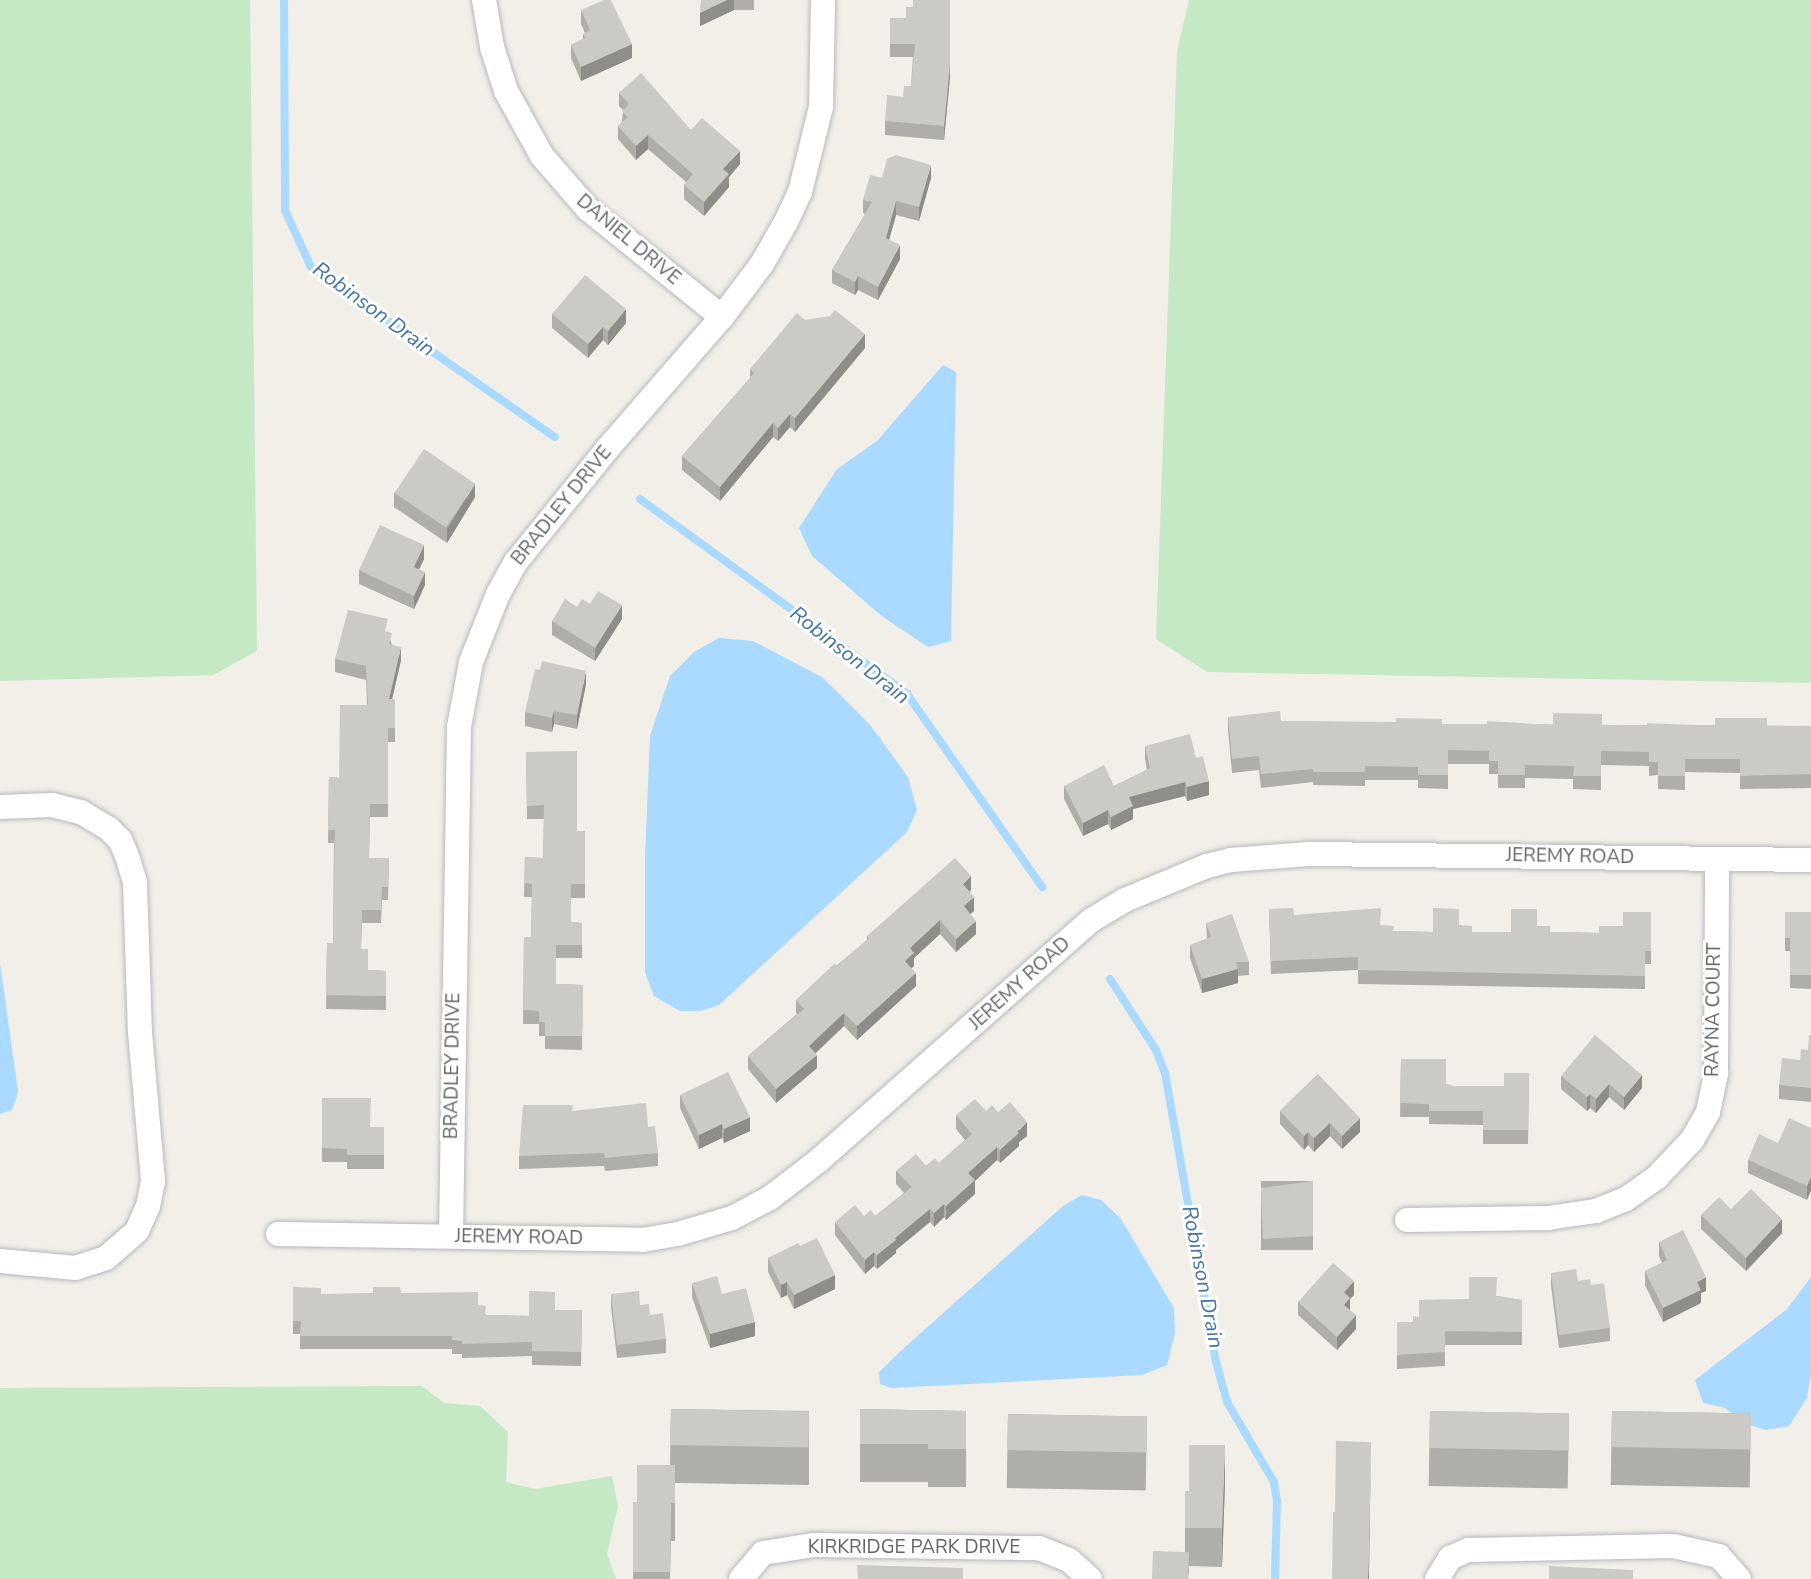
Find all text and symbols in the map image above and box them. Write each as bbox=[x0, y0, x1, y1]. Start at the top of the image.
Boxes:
street label: DANIEL DRIVE bbox=[571, 190, 685, 290]
water label: Robinson Drain bbox=[308, 256, 440, 362]
street label: BRADLEY DRIVE bbox=[507, 442, 617, 570]
water label: Robinson Drain bbox=[785, 601, 915, 709]
street label: JEREMY ROAD bbox=[1506, 844, 1634, 870]
street label: JEREMY ROAD bbox=[965, 933, 1075, 1035]
street label: RAYNA COURT bbox=[1701, 943, 1727, 1077]
street label: BRADLEY DRIVE bbox=[440, 993, 466, 1139]
water label: Robinson Drain bbox=[1177, 1204, 1229, 1350]
street label: JEREMY ROAD bbox=[455, 1225, 583, 1251]
street label: KIRKRIDGE PARK DRIVE bbox=[808, 1537, 1020, 1559]

